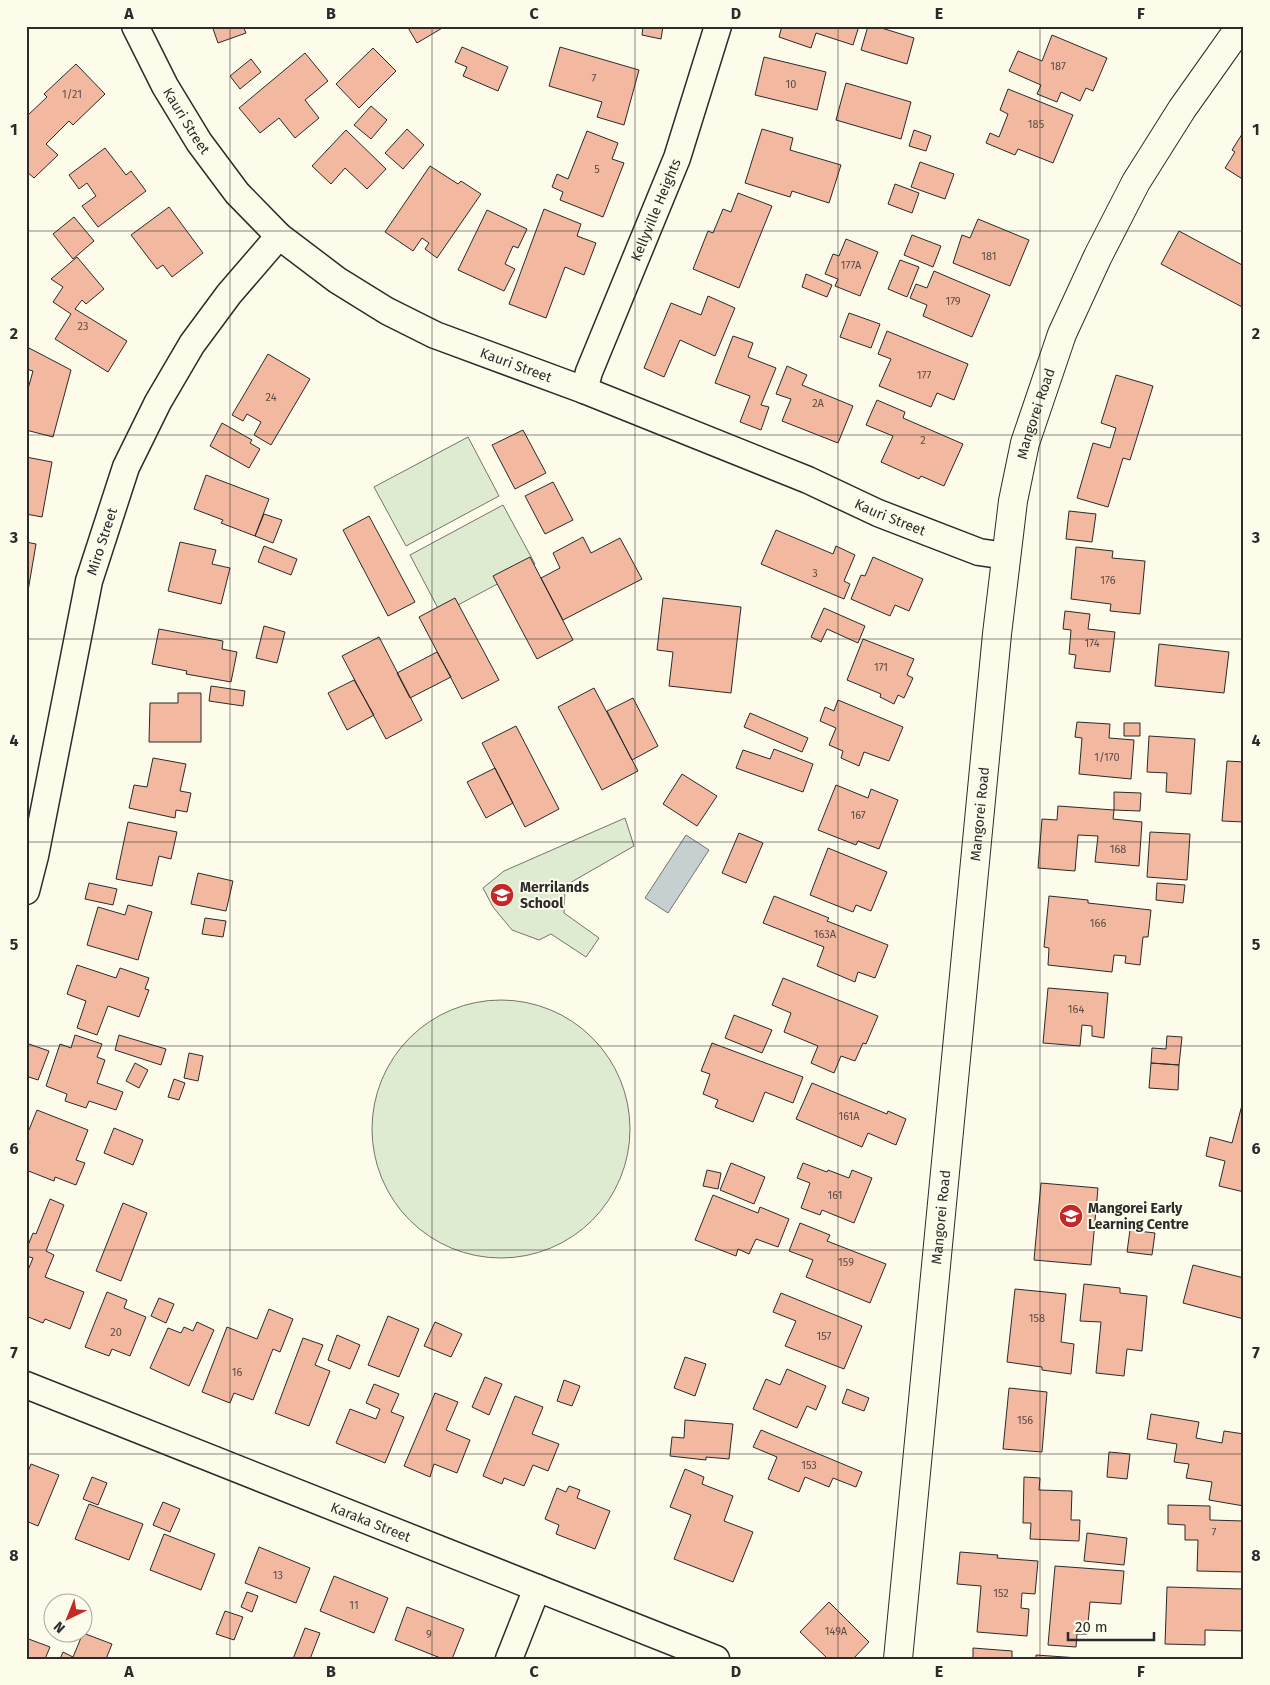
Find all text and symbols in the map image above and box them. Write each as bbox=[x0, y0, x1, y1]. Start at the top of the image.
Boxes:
text: A bbox=[123, 4, 134, 23]
text: B bbox=[326, 4, 336, 23]
text: C bbox=[529, 4, 539, 23]
text: D bbox=[731, 4, 741, 23]
text: E bbox=[935, 4, 943, 23]
text: F bbox=[1137, 4, 1145, 23]
house number: 187 bbox=[1050, 60, 1066, 73]
house number: 7 bbox=[592, 72, 597, 85]
house number: 10 bbox=[786, 78, 796, 91]
street label: Kauri Street bbox=[159, 84, 214, 158]
house number: 1/21 bbox=[62, 88, 82, 101]
house number: 185 bbox=[1028, 118, 1045, 131]
text: 1 bbox=[10, 120, 18, 139]
text: 1 bbox=[1252, 120, 1260, 139]
street label: Kellyville Heights bbox=[627, 156, 684, 264]
house number: 5 bbox=[594, 163, 600, 176]
house number: 181 bbox=[981, 250, 997, 263]
house number: 177A bbox=[841, 259, 862, 272]
house number: 179 bbox=[945, 295, 961, 308]
house number: 23 bbox=[78, 320, 88, 333]
text: 2 bbox=[10, 324, 18, 343]
text: 2 bbox=[1252, 324, 1260, 343]
street label: Kauri Street bbox=[478, 344, 555, 386]
street label: Mangorei Road bbox=[1013, 366, 1058, 461]
house number: 177 bbox=[917, 369, 931, 382]
house number: 24 bbox=[266, 391, 277, 404]
house number: 2A bbox=[812, 397, 825, 410]
house number: 2 bbox=[920, 434, 926, 447]
street label: Kauri Street bbox=[852, 495, 929, 539]
street label: Miro Street bbox=[83, 505, 121, 577]
text: 3 bbox=[9, 528, 18, 547]
text: 3 bbox=[1251, 528, 1260, 547]
house number: 3 bbox=[812, 567, 818, 580]
house number: 176 bbox=[1100, 574, 1116, 587]
house number: 174 bbox=[1084, 637, 1100, 650]
house number: 171 bbox=[874, 661, 888, 674]
text: 4 bbox=[9, 731, 19, 750]
text: 4 bbox=[1251, 731, 1261, 750]
house number: 1/170 bbox=[1094, 751, 1120, 764]
street label: Mangorei Road bbox=[967, 766, 993, 862]
house number: 167 bbox=[850, 809, 866, 822]
house number: 168 bbox=[1110, 843, 1126, 856]
place label: Merrilands School bbox=[520, 879, 589, 912]
school or university icon: Merrilands School bbox=[489, 882, 515, 908]
house number: 166 bbox=[1090, 917, 1106, 930]
house number: 163A bbox=[814, 928, 837, 941]
text: 5 bbox=[10, 935, 19, 954]
text: 5 bbox=[1252, 935, 1261, 954]
house number: 164 bbox=[1068, 1003, 1084, 1016]
house number: 161A bbox=[838, 1110, 860, 1123]
text: 6 bbox=[9, 1139, 19, 1158]
text: 6 bbox=[1251, 1139, 1261, 1158]
street label: Mangorei Road bbox=[928, 1169, 954, 1265]
house number: 161 bbox=[828, 1189, 842, 1202]
place label: Mangorei Early Learning Centre bbox=[1088, 1200, 1189, 1233]
school or university icon: Mangorei Early Learning Centre bbox=[1058, 1203, 1084, 1229]
house number: 159 bbox=[838, 1256, 854, 1269]
house number: 158 bbox=[1029, 1312, 1045, 1325]
house number: 20 bbox=[110, 1326, 122, 1339]
house number: 157 bbox=[817, 1330, 832, 1343]
text: 7 bbox=[10, 1343, 18, 1362]
text: 7 bbox=[1252, 1343, 1260, 1362]
house number: 16 bbox=[232, 1366, 242, 1379]
house number: 156 bbox=[1017, 1414, 1033, 1427]
house number: 153 bbox=[801, 1459, 817, 1472]
street label: Karaka Street bbox=[328, 1498, 414, 1546]
house number: 7 bbox=[1212, 1526, 1217, 1539]
text: 8 bbox=[9, 1546, 19, 1565]
text: 8 bbox=[1251, 1546, 1261, 1565]
house number: 13 bbox=[273, 1569, 283, 1582]
house number: 152 bbox=[993, 1587, 1009, 1600]
north arrow bbox=[42, 1592, 92, 1642]
house number: 11 bbox=[349, 1599, 359, 1612]
scale bar bbox=[1068, 1610, 1154, 1642]
text: N bbox=[50, 1618, 69, 1637]
text: 20 m bbox=[1075, 1618, 1108, 1636]
house number: 149A bbox=[825, 1625, 848, 1638]
house number: 9 bbox=[426, 1628, 432, 1641]
text: A bbox=[123, 1662, 134, 1681]
text: B bbox=[326, 1662, 336, 1681]
text: C bbox=[529, 1662, 539, 1681]
text: D bbox=[731, 1662, 741, 1681]
text: E bbox=[935, 1662, 943, 1681]
text: F bbox=[1137, 1662, 1145, 1681]

